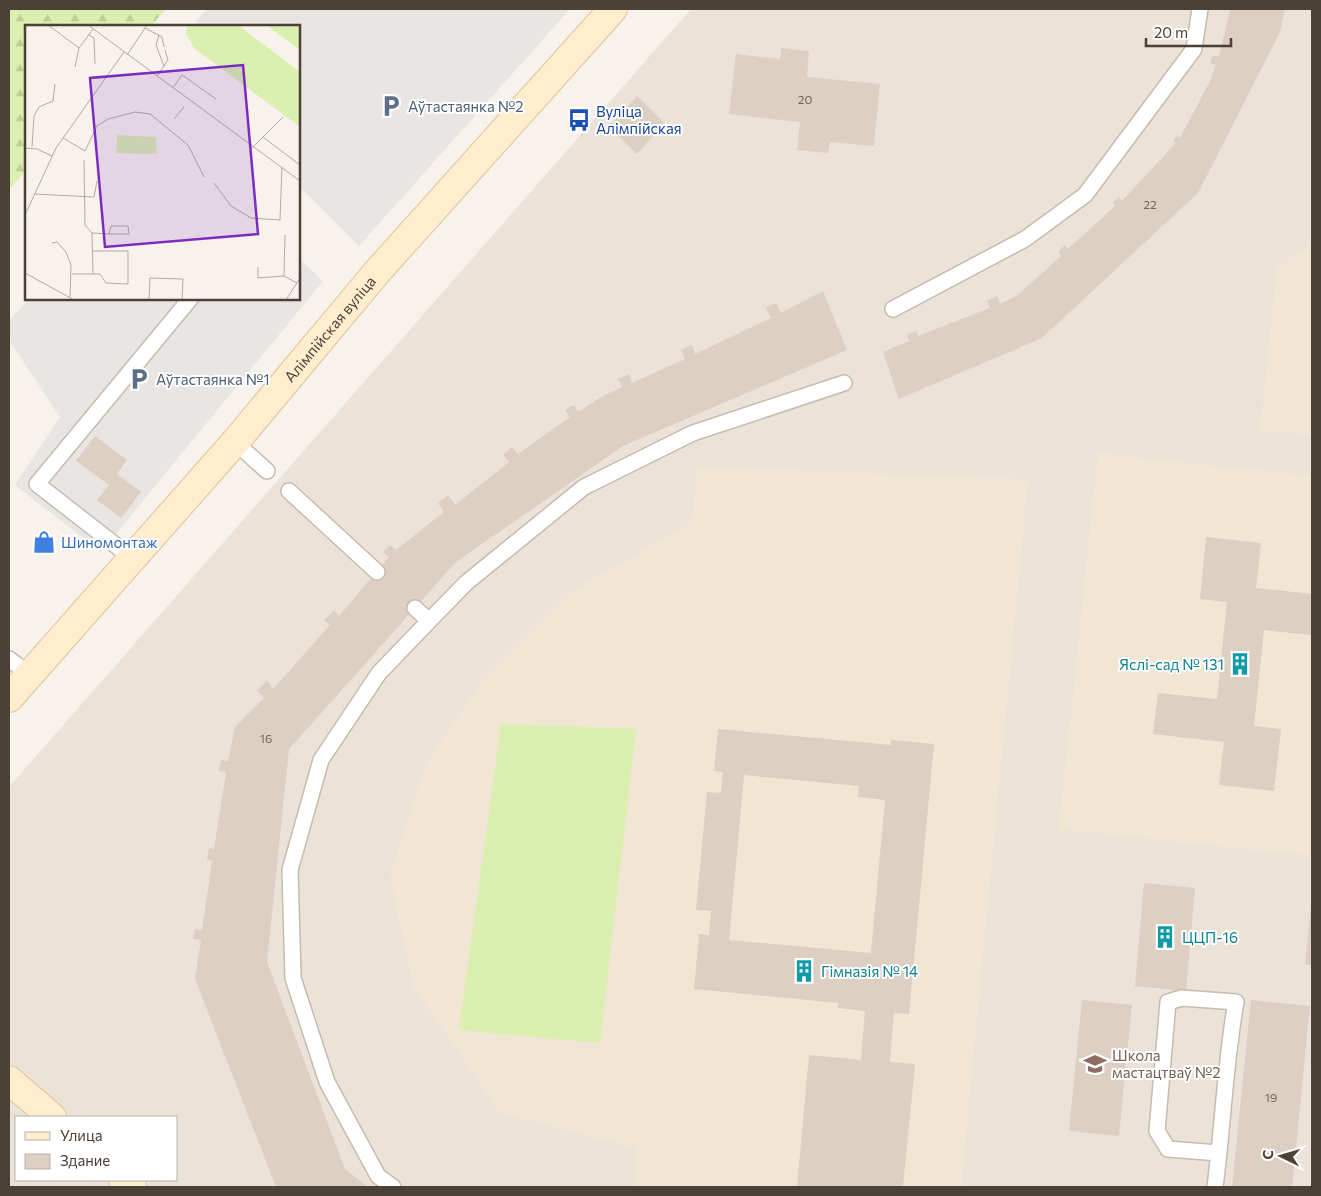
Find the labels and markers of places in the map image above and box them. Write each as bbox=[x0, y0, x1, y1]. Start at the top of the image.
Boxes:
parking icon: Аўтастаянка №2 bbox=[378, 93, 404, 119]
place label: Аўтастаянка №2 bbox=[408, 97, 524, 115]
place label: Вуліца Алімпійская bbox=[596, 102, 682, 137]
bus stop icon: Вуліца Алімпійская bbox=[566, 107, 592, 133]
parking icon: Аўтастаянка №1 bbox=[126, 366, 152, 392]
place label: Аўтастаянка №1 bbox=[156, 370, 270, 388]
shop icon: Шиномонтаж bbox=[31, 529, 57, 555]
place label: Шиномонтаж bbox=[61, 533, 158, 551]
building icon: Яслі-сад № 131 bbox=[1227, 651, 1253, 677]
place label: Яслі-сад № 131 bbox=[1119, 655, 1224, 673]
building icon: ЦЦП-16 bbox=[1152, 924, 1178, 950]
place label: ЦЦП-16 bbox=[1182, 928, 1238, 946]
building icon: Гімназія № 14 bbox=[791, 958, 817, 984]
place label: Гімназія № 14 bbox=[821, 962, 918, 980]
place label: Школа мастацтваў №2 bbox=[1112, 1046, 1221, 1081]
school or university icon: Школа мастацтваў №2 bbox=[1082, 1051, 1108, 1077]

